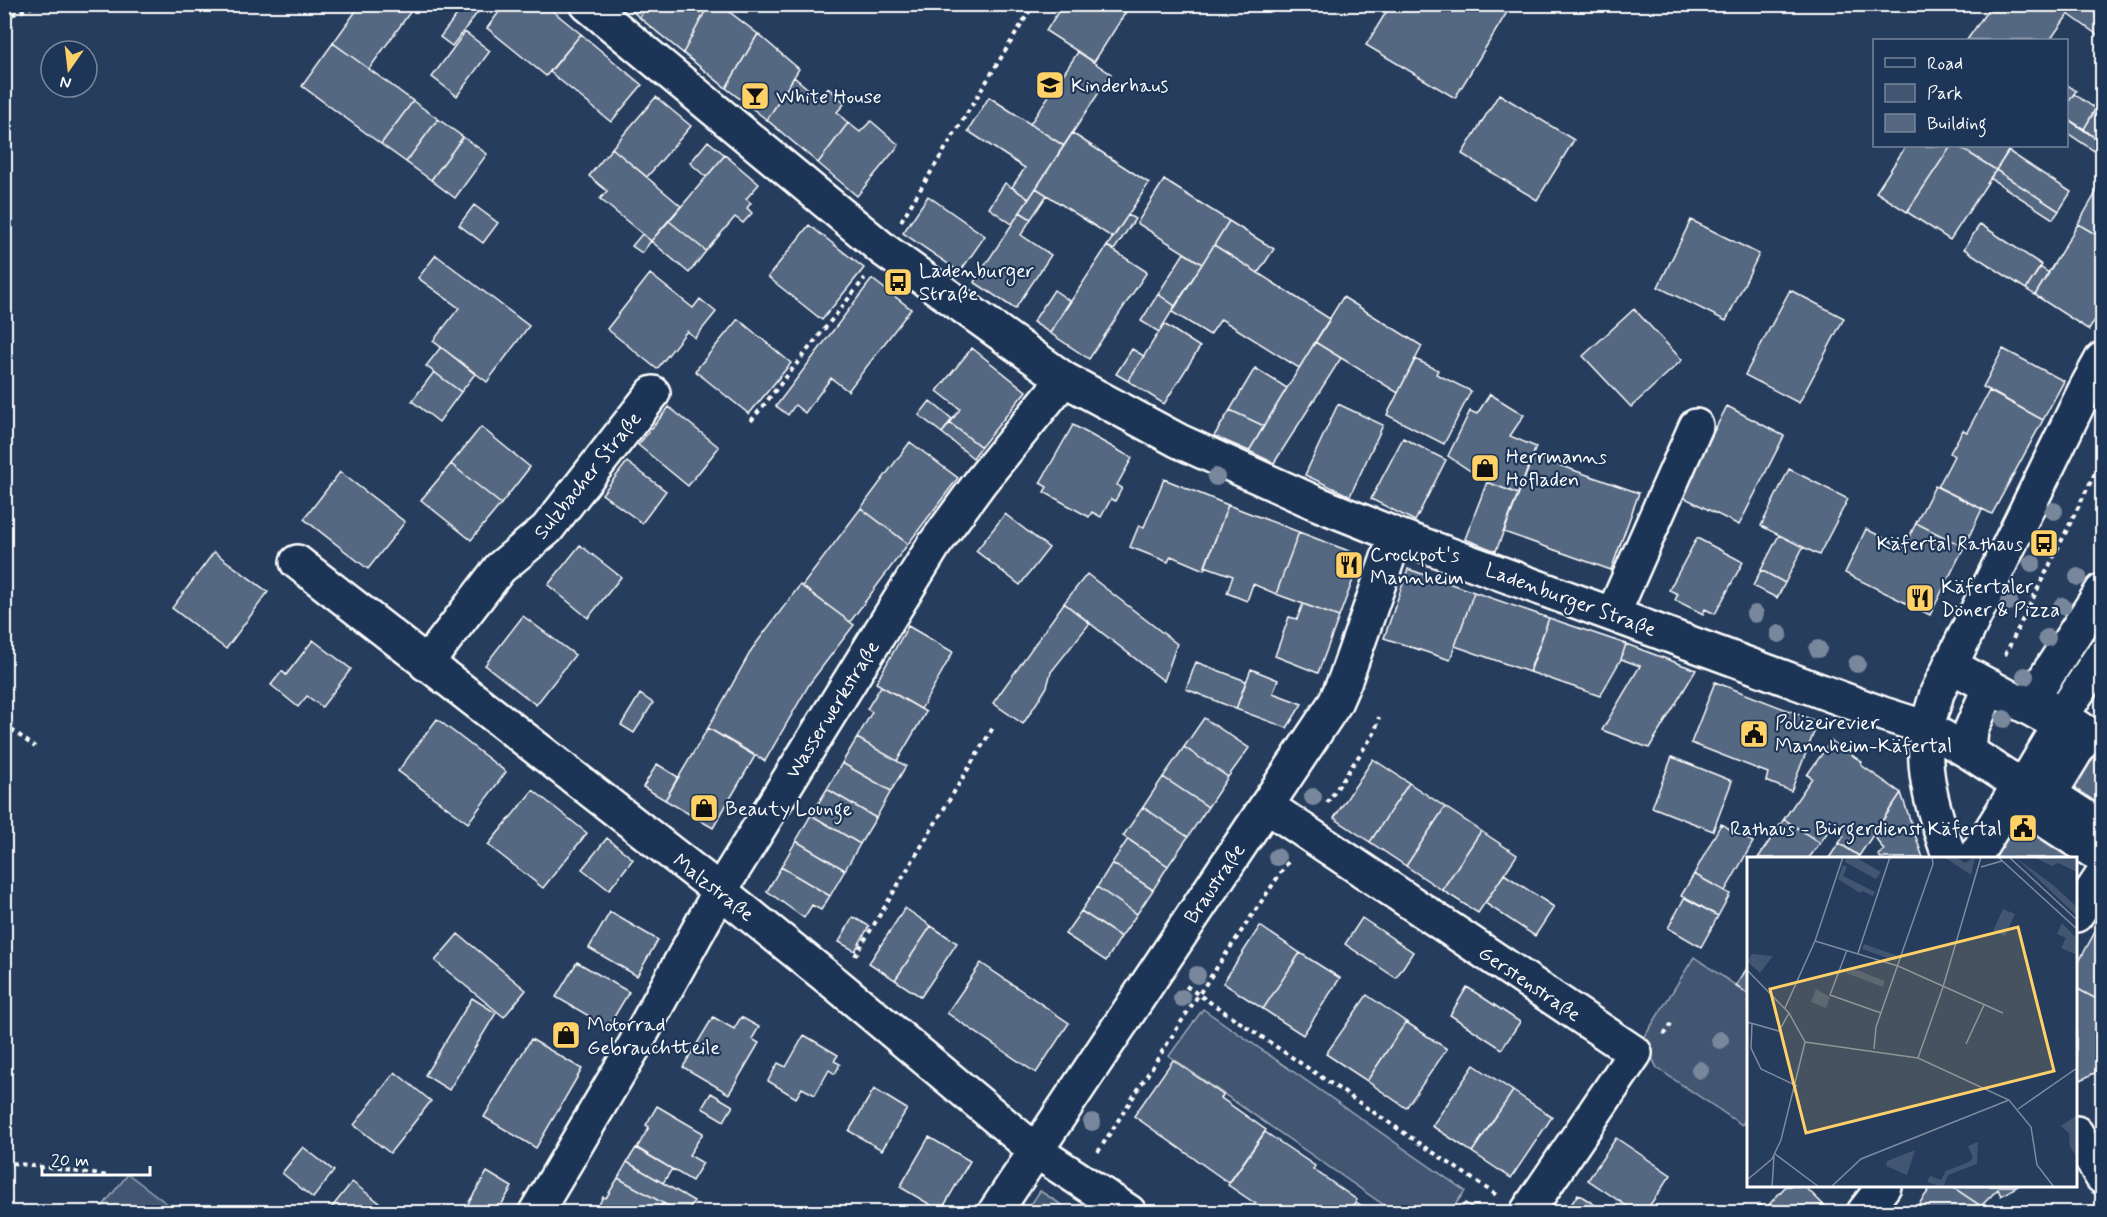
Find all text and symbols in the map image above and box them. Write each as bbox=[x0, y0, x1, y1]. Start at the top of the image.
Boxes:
north arrow bbox=[39, 39, 99, 99]
legend bbox=[1873, 39, 2068, 147]
text: Road bbox=[1927, 52, 1963, 76]
school or university icon: Kinderhaus bbox=[1034, 69, 1066, 101]
text: N bbox=[58, 71, 73, 94]
place label: Kinderhaus bbox=[1071, 73, 1169, 100]
bar icon: White House bbox=[739, 80, 771, 112]
text: Park bbox=[1927, 82, 1963, 106]
place label: White House bbox=[776, 84, 882, 111]
text: Building bbox=[1927, 112, 1987, 138]
place label: Ladenburger Straße bbox=[919, 258, 1034, 308]
bus stop icon: Ladenburger Straße bbox=[882, 266, 914, 298]
street label: Sulzbacher Straße bbox=[528, 406, 648, 546]
place label: Herrmanns Hofladen bbox=[1506, 444, 1607, 494]
shop icon: Herrmanns Hofladen bbox=[1469, 452, 1501, 484]
bus stop icon: Käfertal Rathaus bbox=[2028, 527, 2060, 559]
place label: Käfertal Rathaus bbox=[1877, 531, 2023, 558]
place label: Crockpot's Mannheim bbox=[1370, 542, 1464, 592]
restaurant icon: Crockpot's Mannheim bbox=[1333, 549, 1365, 581]
street label: Ladenburger Straße bbox=[1481, 557, 1660, 645]
place label: Käfertaler Döner & Pizza bbox=[1941, 574, 2060, 624]
restaurant icon: Käfertaler Döner & Pizza bbox=[1904, 582, 1936, 614]
street label: Wasserwerkstraße bbox=[780, 636, 887, 784]
place label: Polizeirevier Mannheim-Käfertal bbox=[1775, 710, 1952, 760]
public building icon: Polizeirevier Mannheim-Käfertal bbox=[1738, 718, 1770, 750]
shop icon: Beauty Lounge bbox=[688, 792, 720, 824]
place label: Beauty Lounge bbox=[725, 796, 852, 825]
public building icon: Rathaus - Bürgerdienst Käfertal bbox=[2007, 812, 2039, 844]
place label: Rathaus - Bürgerdienst Käfertal bbox=[1730, 816, 2002, 845]
street label: Braustraße bbox=[1178, 838, 1252, 929]
street label: Malzstraße bbox=[667, 848, 759, 929]
inset map bbox=[1747, 857, 2077, 1187]
street label: Gerstenstraße bbox=[1473, 940, 1586, 1029]
place label: Motorrad Gebrauchtteile bbox=[587, 1012, 720, 1062]
shop icon: Motorrad Gebrauchtteile bbox=[550, 1019, 582, 1051]
scale bar bbox=[42, 1139, 150, 1177]
text: 20 m bbox=[51, 1149, 89, 1173]

